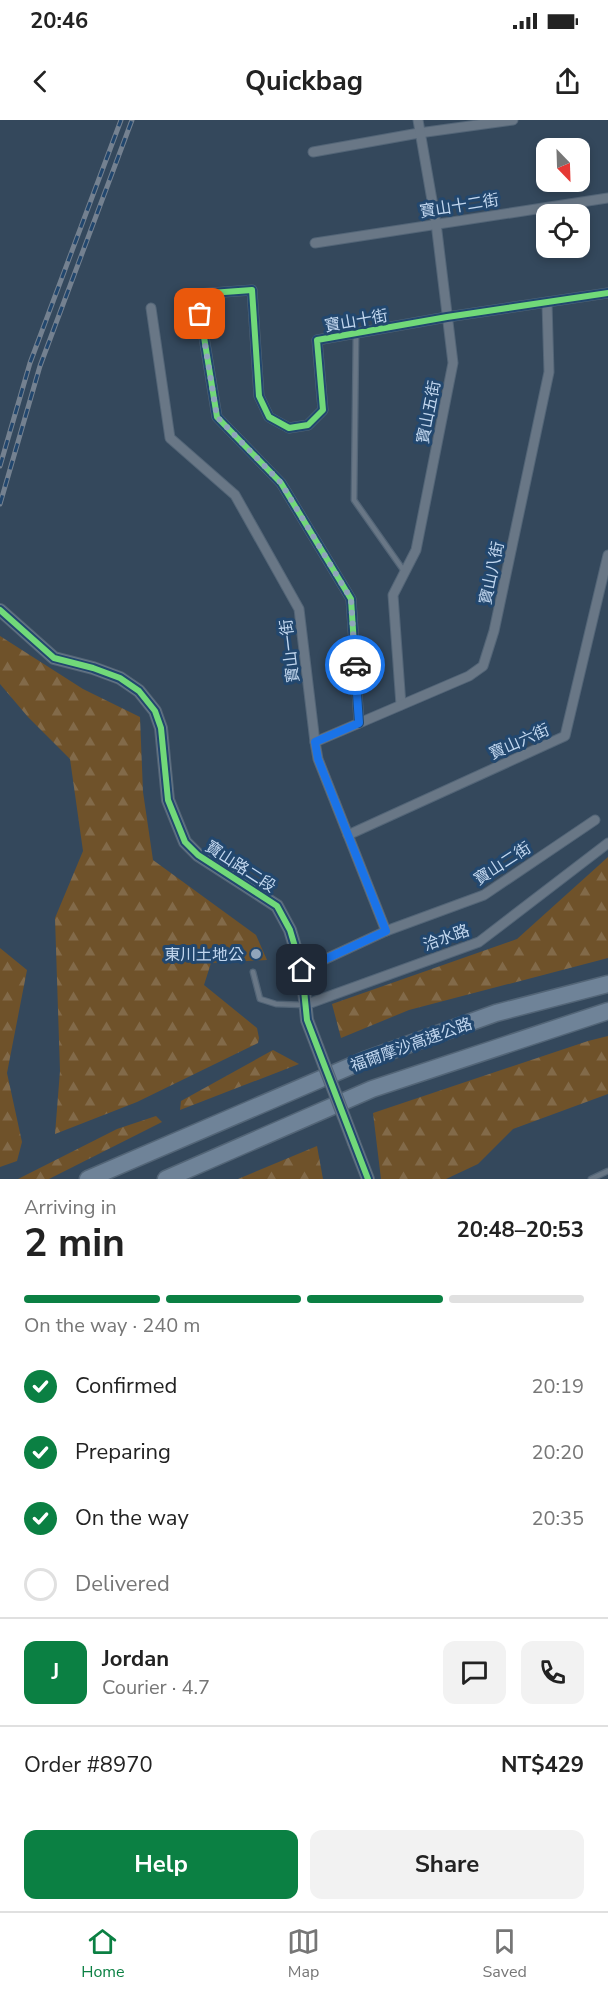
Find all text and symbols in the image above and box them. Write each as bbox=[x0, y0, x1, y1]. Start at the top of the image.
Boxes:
text: 20:46 bbox=[30, 6, 88, 36]
text: Quickbag bbox=[245, 63, 363, 100]
icon: back bbox=[24, 65, 57, 98]
icon: share bbox=[551, 65, 584, 98]
north arrow bbox=[536, 138, 590, 192]
map controls bbox=[536, 138, 590, 258]
street label: 寶山十二街 bbox=[418, 189, 500, 223]
button: locate bbox=[536, 204, 590, 258]
pin bbox=[174, 288, 225, 339]
icon: bag bbox=[183, 297, 216, 330]
street label: 寶山十街 bbox=[323, 305, 390, 337]
street label: 寶山五街 bbox=[412, 379, 446, 446]
street label: 寶山八街 bbox=[475, 540, 509, 607]
street label: 寶山一街 bbox=[275, 618, 305, 684]
courier bbox=[325, 635, 385, 695]
icon: car bbox=[339, 649, 372, 682]
street label: 寶山六街 bbox=[486, 719, 553, 765]
street label: 寶山路二段 bbox=[201, 836, 280, 898]
street label: 寶山二街 bbox=[470, 837, 535, 890]
street label: 洽水路 bbox=[420, 919, 473, 956]
place label: 東川土地公 bbox=[164, 944, 244, 966]
pin bbox=[276, 944, 327, 995]
marker: 東川土地公 bbox=[249, 947, 263, 961]
icon: home bbox=[285, 953, 318, 986]
street label: 福爾摩沙高速公路 bbox=[347, 1013, 475, 1077]
text: Arriving in bbox=[24, 1194, 117, 1221]
text: 20:48–20:53 bbox=[456, 1215, 584, 1245]
text: 2 min bbox=[24, 1217, 125, 1270]
text: On the way · 240 m bbox=[24, 1312, 200, 1339]
icon: check bbox=[24, 1370, 57, 1403]
text: Confirmed bbox=[75, 1371, 177, 1401]
text: 20:19 bbox=[531, 1373, 584, 1400]
icon: check bbox=[24, 1436, 57, 1469]
text: Preparing bbox=[75, 1437, 171, 1467]
text: 20:20 bbox=[531, 1439, 584, 1466]
icon: check bbox=[24, 1502, 57, 1535]
text: On the way bbox=[75, 1503, 189, 1533]
text: 20:35 bbox=[531, 1505, 584, 1532]
text: Delivered bbox=[75, 1569, 170, 1599]
button: chat bbox=[443, 1641, 506, 1704]
button: phone bbox=[521, 1641, 584, 1704]
text: Jordan bbox=[102, 1644, 169, 1674]
text: J bbox=[52, 1657, 59, 1687]
text: Courier · 4.7 bbox=[102, 1674, 210, 1701]
text: Order #8970 bbox=[24, 1750, 153, 1780]
text: NT$429 bbox=[501, 1750, 584, 1780]
button: Help bbox=[24, 1830, 298, 1899]
button: Share bbox=[310, 1830, 584, 1899]
tab: Home bbox=[81, 1925, 125, 1983]
tab: Map bbox=[287, 1925, 320, 1983]
tab: Saved bbox=[483, 1925, 527, 1983]

